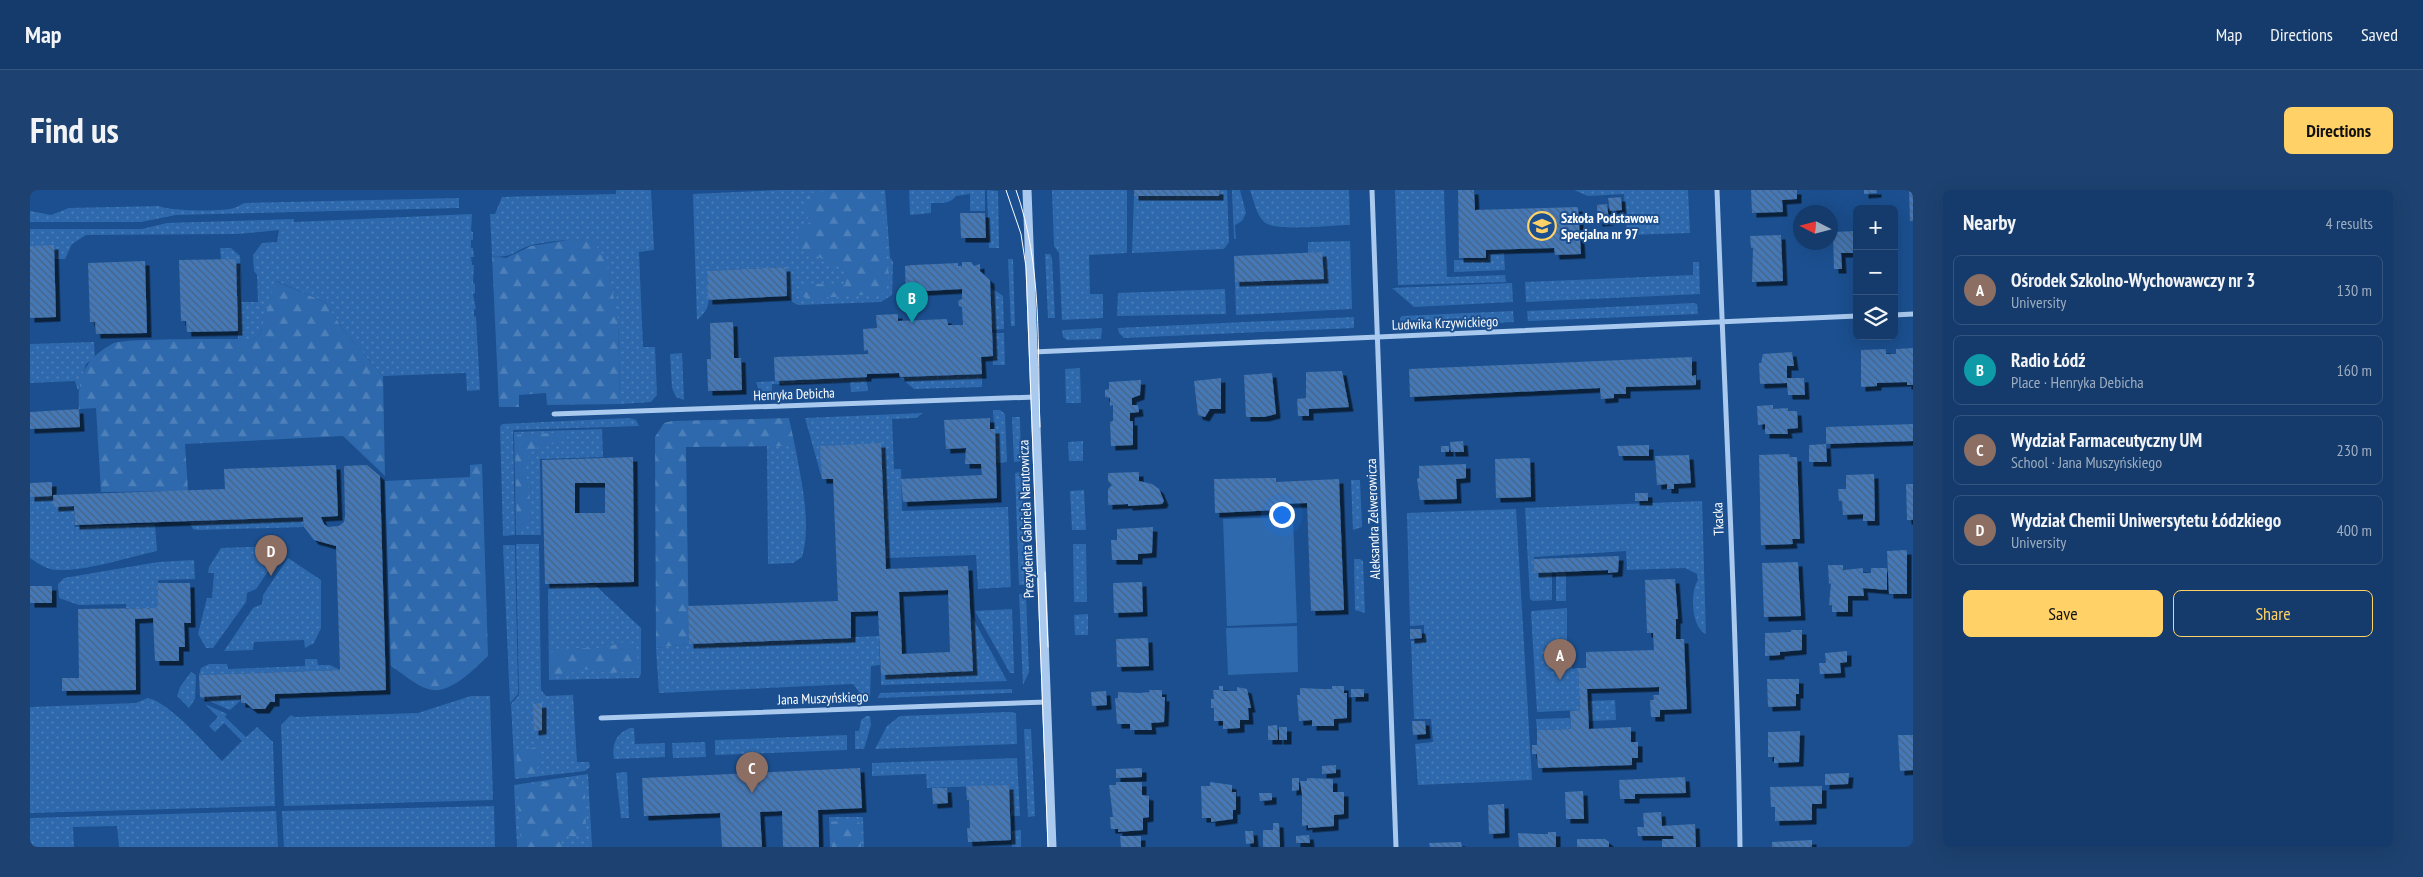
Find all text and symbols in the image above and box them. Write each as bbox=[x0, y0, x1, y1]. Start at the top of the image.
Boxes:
text: Map bbox=[25, 19, 62, 50]
text: Map bbox=[2216, 23, 2242, 46]
text: Directions bbox=[2270, 23, 2333, 46]
text: Saved bbox=[2361, 23, 2398, 46]
text: Find us bbox=[30, 107, 119, 153]
button: Directions bbox=[2284, 107, 2393, 154]
north arrow bbox=[1793, 205, 1838, 250]
map controls bbox=[1853, 205, 1898, 340]
button: + bbox=[1853, 205, 1898, 250]
place label: Szkoła Podstawowa Specjalna nr 97 bbox=[1561, 209, 1659, 243]
text: Nearby bbox=[1963, 209, 2016, 236]
school or university icon: Szkoła Podstawowa Specjalna nr 97 bbox=[1527, 211, 1557, 241]
text: 4 results bbox=[2326, 213, 2373, 233]
button: − bbox=[1853, 250, 1898, 295]
text: Ośrodek Szkolno-Wychowawczy nr 3 bbox=[2011, 268, 2255, 292]
text: A bbox=[1976, 280, 1984, 300]
text: 130 m bbox=[2337, 280, 2372, 300]
pin: B bbox=[896, 282, 928, 323]
text: University bbox=[2011, 292, 2066, 312]
button: layers bbox=[1853, 295, 1898, 340]
street label: Ludwika Krzywickiego bbox=[1392, 312, 1498, 334]
text: Radio Łódź bbox=[2011, 348, 2085, 372]
text: B bbox=[1976, 360, 1984, 380]
text: 160 m bbox=[2337, 360, 2372, 380]
text: Place · Henryka Debicha bbox=[2011, 372, 2144, 392]
street label: Henryka Debicha bbox=[753, 384, 835, 404]
text: Wydział Farmaceutyczny UM bbox=[2011, 428, 2202, 452]
street label: Prezydenta Gabriela Narutowicza bbox=[1014, 439, 1038, 599]
text: C bbox=[1976, 440, 1984, 460]
text: 230 m bbox=[2337, 440, 2372, 460]
text: School · Jana Muszyńskiego bbox=[2011, 452, 2162, 472]
street label: Aleksandra Zelwerowicza bbox=[1362, 458, 1384, 580]
your location bbox=[1269, 502, 1295, 528]
street label: Tkacka bbox=[1708, 502, 1728, 536]
text: Wydział Chemii Uniwersytetu Łódzkiego bbox=[2011, 508, 2281, 532]
text: D bbox=[1976, 520, 1984, 540]
text: 400 m bbox=[2337, 520, 2372, 540]
text: University bbox=[2011, 532, 2066, 552]
pin: D bbox=[255, 535, 287, 576]
button: Save bbox=[1963, 590, 2163, 637]
button: Share bbox=[2173, 590, 2373, 637]
pin: A bbox=[1544, 639, 1576, 680]
street label: Jana Muszyńskiego bbox=[776, 687, 869, 709]
pin: C bbox=[736, 752, 768, 793]

